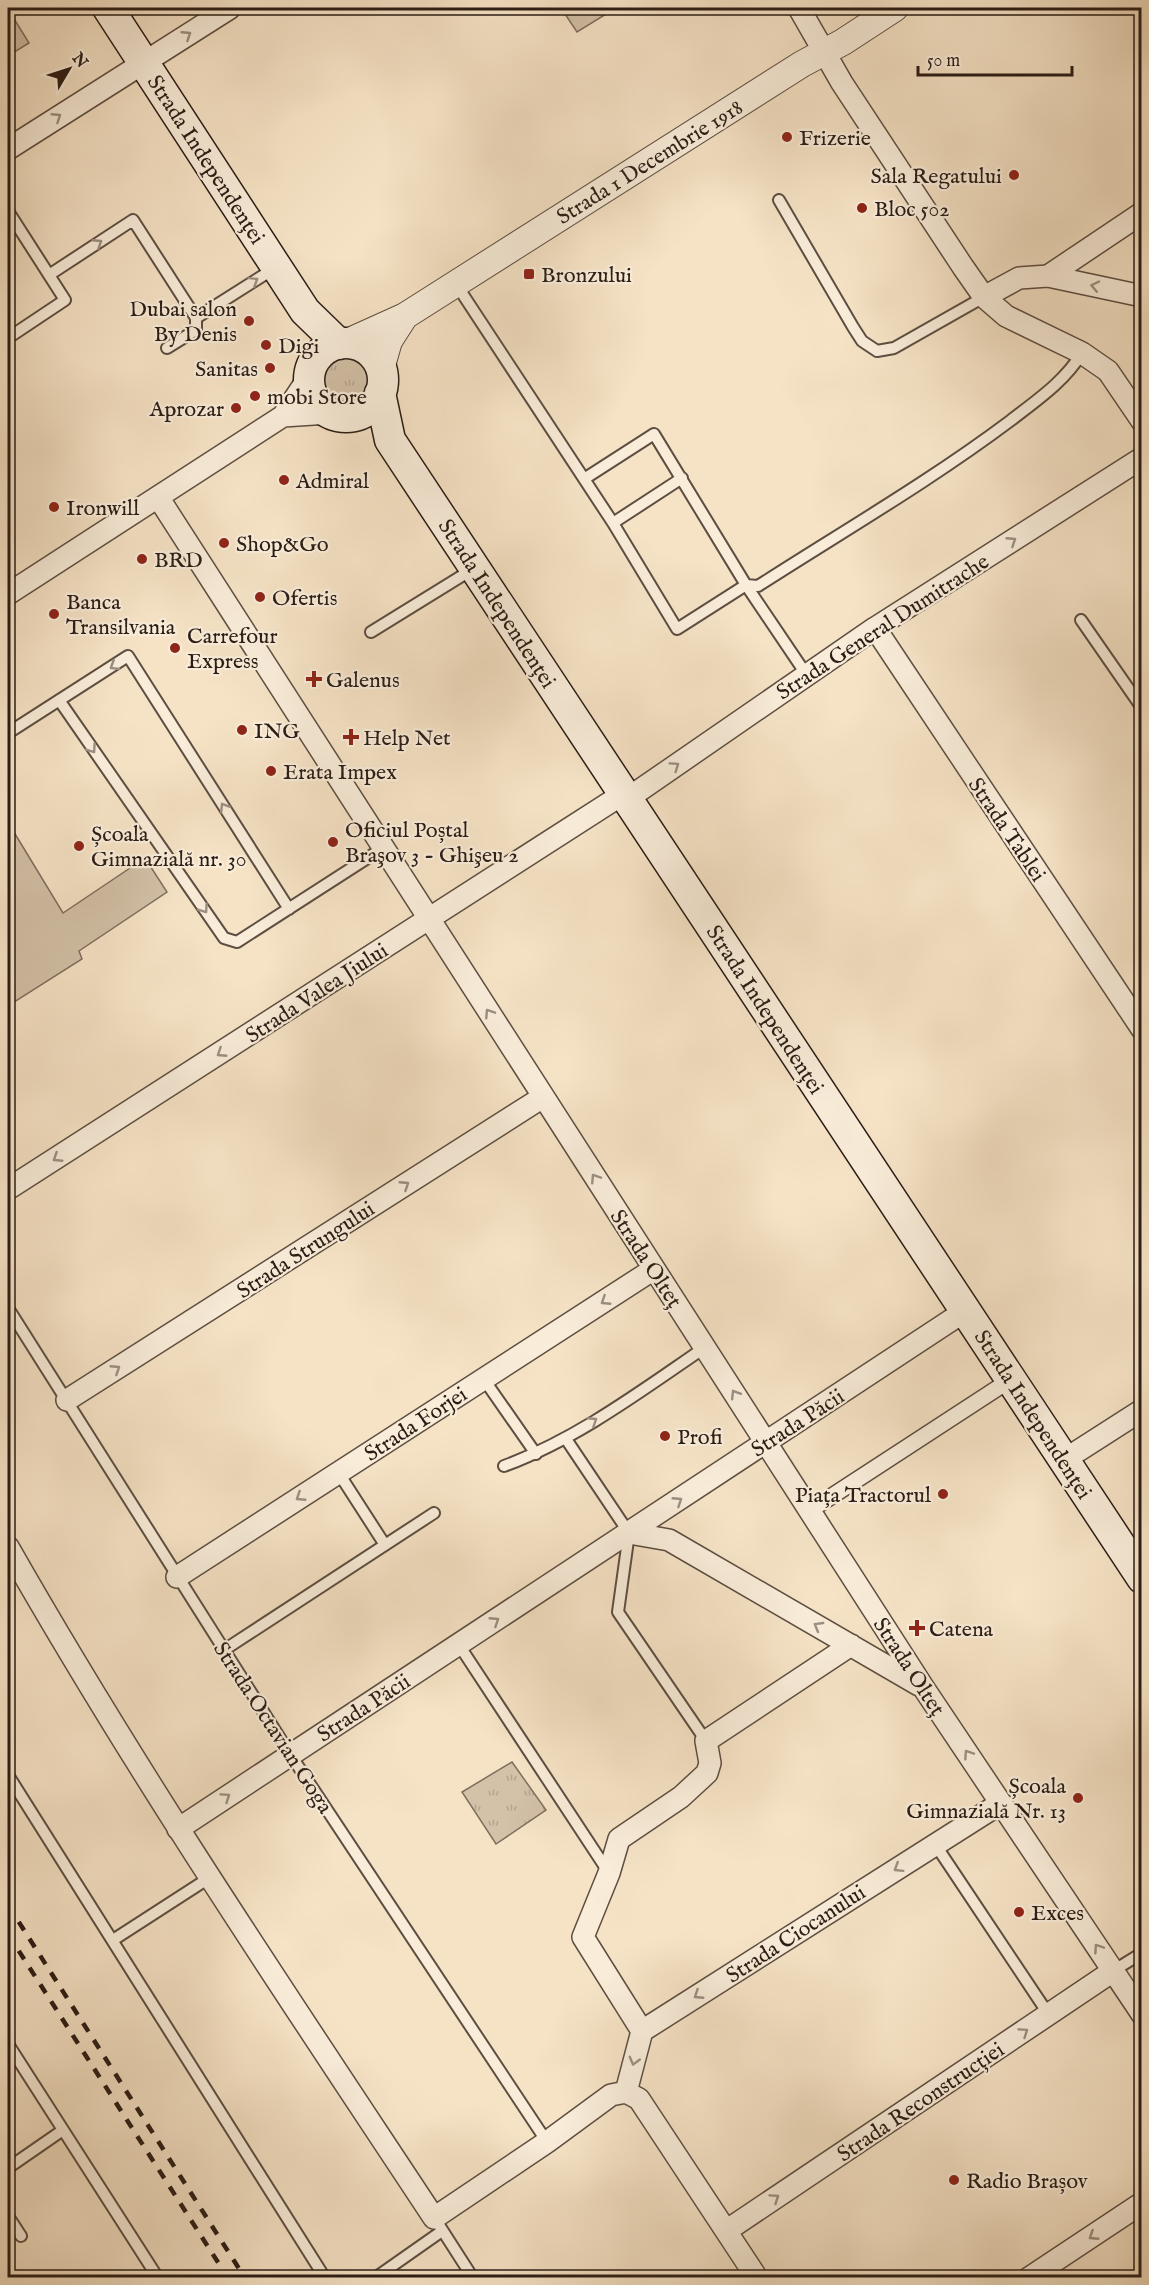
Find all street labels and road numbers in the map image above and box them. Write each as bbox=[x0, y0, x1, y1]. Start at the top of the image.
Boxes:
street label: Strada Independenței bbox=[140, 70, 271, 250]
street label: Strada 1 Decembrie 1918 bbox=[552, 94, 749, 231]
street label: Strada Independenței bbox=[431, 514, 562, 694]
street label: Strada General Dumitrache bbox=[771, 548, 995, 707]
street label: Strada Tablei bbox=[961, 773, 1052, 888]
street label: Strada Independenței bbox=[699, 920, 830, 1100]
street label: Strada Valea Jiului bbox=[241, 937, 394, 1050]
street label: Strada Strungului bbox=[232, 1196, 380, 1306]
street label: Strada Olteț bbox=[603, 1205, 688, 1314]
street label: Strada Independenței bbox=[967, 1325, 1098, 1505]
street label: Strada Forjei bbox=[359, 1381, 473, 1468]
street label: Strada Păcii bbox=[746, 1383, 850, 1464]
street label: Strada Olteț bbox=[866, 1613, 951, 1722]
street label: Strada Octavian Goga bbox=[206, 1637, 339, 1820]
street label: Strada Păcii bbox=[312, 1668, 416, 1749]
street label: Strada Ciocanului bbox=[721, 1879, 871, 1990]
street label: Strada Reconstrucției bbox=[832, 2036, 1010, 2169]

